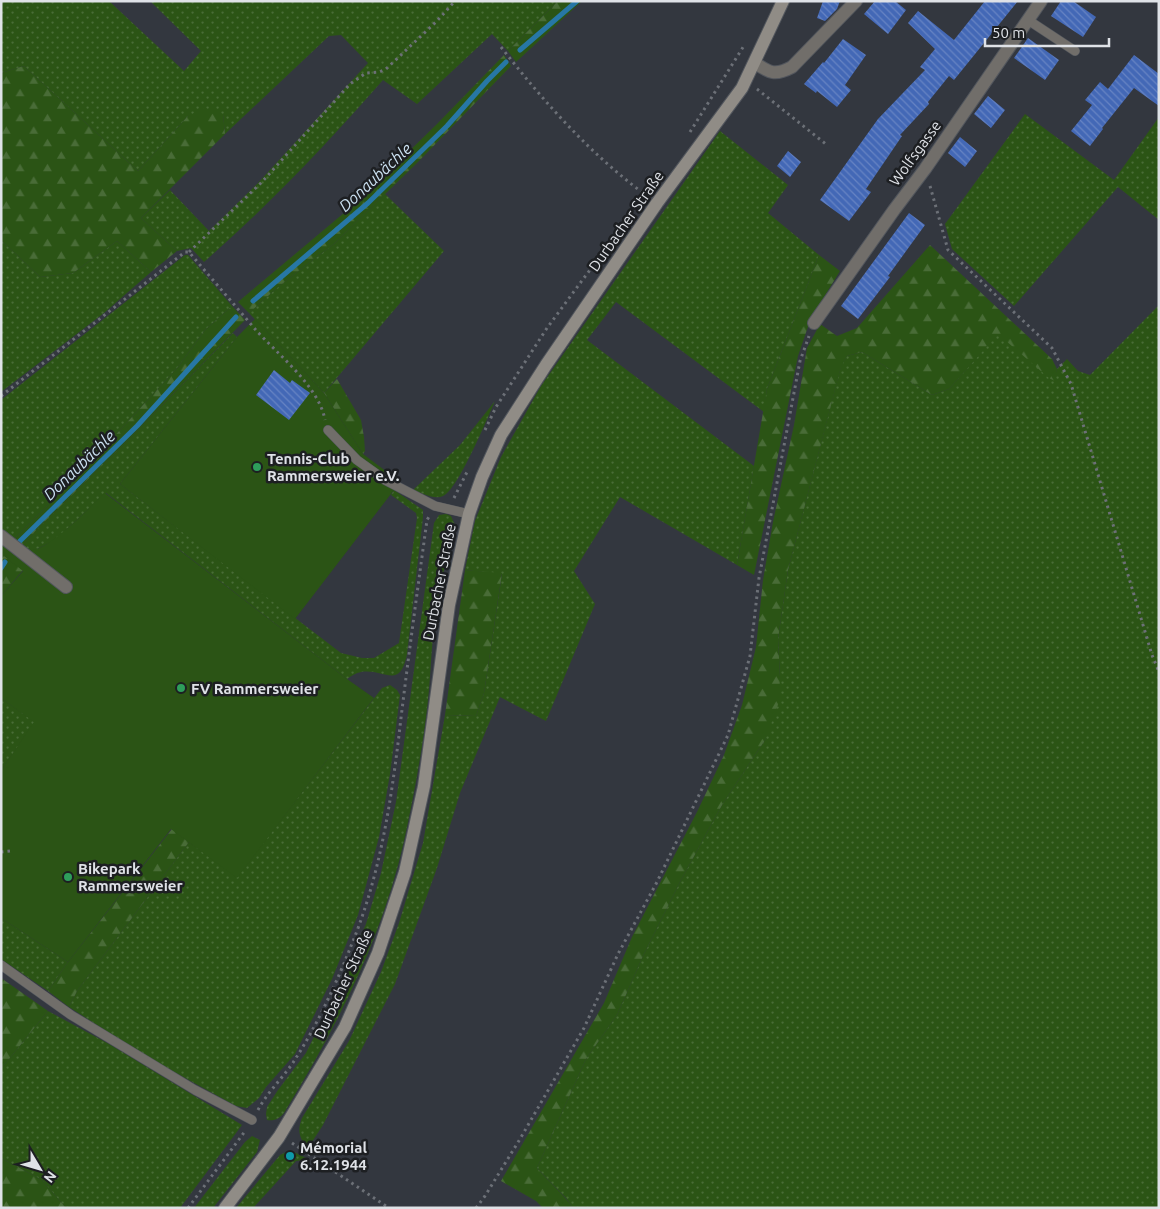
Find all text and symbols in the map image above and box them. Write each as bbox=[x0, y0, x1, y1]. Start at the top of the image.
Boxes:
scale bar bbox=[985, 15, 1109, 47]
text: 50 m bbox=[992, 24, 1025, 41]
street label: Wolfsgasse bbox=[886, 117, 944, 189]
water label: Donaubächle bbox=[335, 139, 415, 215]
street label: Durbacher Straße bbox=[585, 167, 667, 275]
water label: Donaubächle bbox=[40, 426, 118, 504]
place label: Tennis-Club Rammersweier e.V. bbox=[267, 450, 400, 484]
marker: Tennis-Club Rammersweier e.V. bbox=[251, 461, 263, 473]
street label: Durbacher Straße bbox=[419, 522, 459, 642]
place label: FV Rammersweier bbox=[191, 680, 319, 697]
marker: FV Rammersweier bbox=[175, 682, 187, 694]
place label: Bikepark Rammersweier bbox=[78, 860, 183, 894]
marker: Bikepark Rammersweier bbox=[62, 871, 74, 883]
street label: Durbacher Straße bbox=[310, 927, 376, 1041]
place label: Mémorial 6.12.1944 bbox=[300, 1139, 367, 1173]
north arrow bbox=[15, 1144, 65, 1194]
marker: Mémorial 6.12.1944 bbox=[284, 1150, 296, 1162]
text: N bbox=[41, 1168, 60, 1186]

